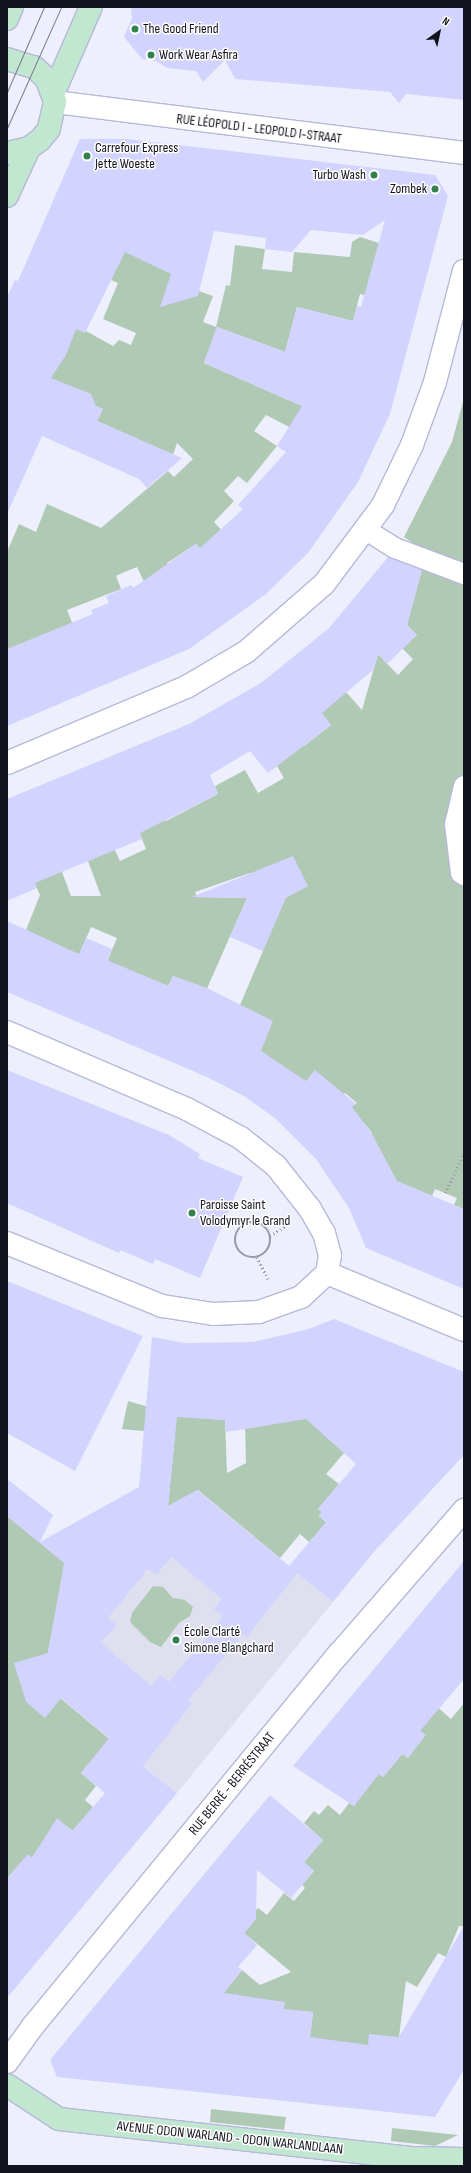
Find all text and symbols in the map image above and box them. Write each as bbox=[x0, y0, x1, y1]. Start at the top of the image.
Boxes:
north arrow bbox=[419, 12, 459, 52]
text: N bbox=[440, 14, 452, 29]
place label: The Good Friend bbox=[143, 21, 218, 37]
marker: The Good Friend bbox=[130, 24, 140, 34]
place label: Work Wear Asfira bbox=[159, 47, 238, 63]
marker: Work Wear Asfira bbox=[146, 50, 156, 60]
street label: RUE LÉOPOLD I - LEOPOLD I-STRAAT bbox=[175, 111, 343, 147]
place label: Carrefour Express Jette Woeste bbox=[95, 140, 178, 172]
marker: Carrefour Express Jette Woeste bbox=[82, 151, 92, 161]
place label: Turbo Wash bbox=[312, 167, 366, 183]
marker: Turbo Wash bbox=[369, 170, 379, 180]
place label: Zombek bbox=[390, 181, 427, 197]
marker: Zombek bbox=[430, 184, 440, 194]
place label: Paroisse Saint Volodymyr le Grand bbox=[200, 1197, 290, 1230]
marker: Paroisse Saint Volodymyr le Grand bbox=[187, 1208, 197, 1218]
place label: École Clarté Simone Blangchard bbox=[184, 1624, 274, 1656]
marker: École Clarté Simone Blangchard bbox=[171, 1635, 181, 1645]
street label: RUE BERRÉ - BERRÉSTRAAT bbox=[185, 1729, 279, 1839]
street label: AVENUE ODON WARLAND - ODON WARLANDLAAN bbox=[116, 2118, 344, 2158]

